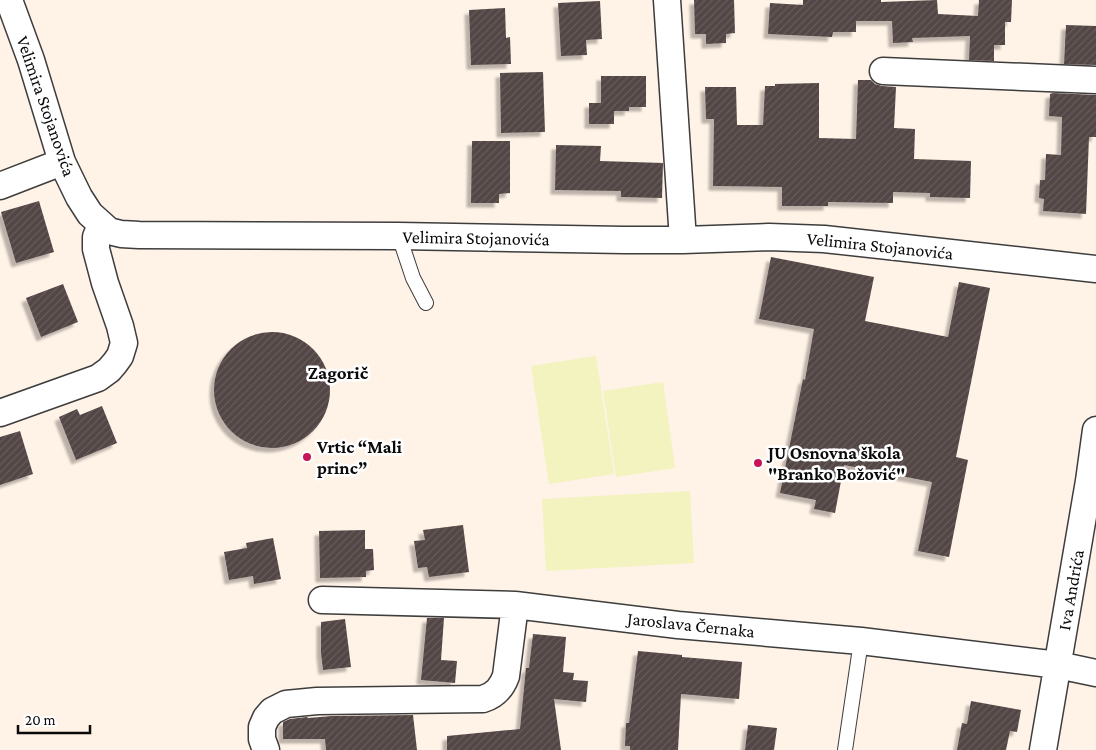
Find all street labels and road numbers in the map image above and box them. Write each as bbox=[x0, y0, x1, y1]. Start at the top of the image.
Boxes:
street label: Velimira Stojanovića bbox=[12, 33, 79, 179]
street label: Velimira Stojanovića bbox=[402, 227, 550, 250]
street label: Velimira Stojanovića bbox=[806, 228, 954, 265]
street label: Iva Andrića bbox=[1054, 548, 1088, 632]
street label: Jaroslava Černaka bbox=[624, 608, 756, 642]

